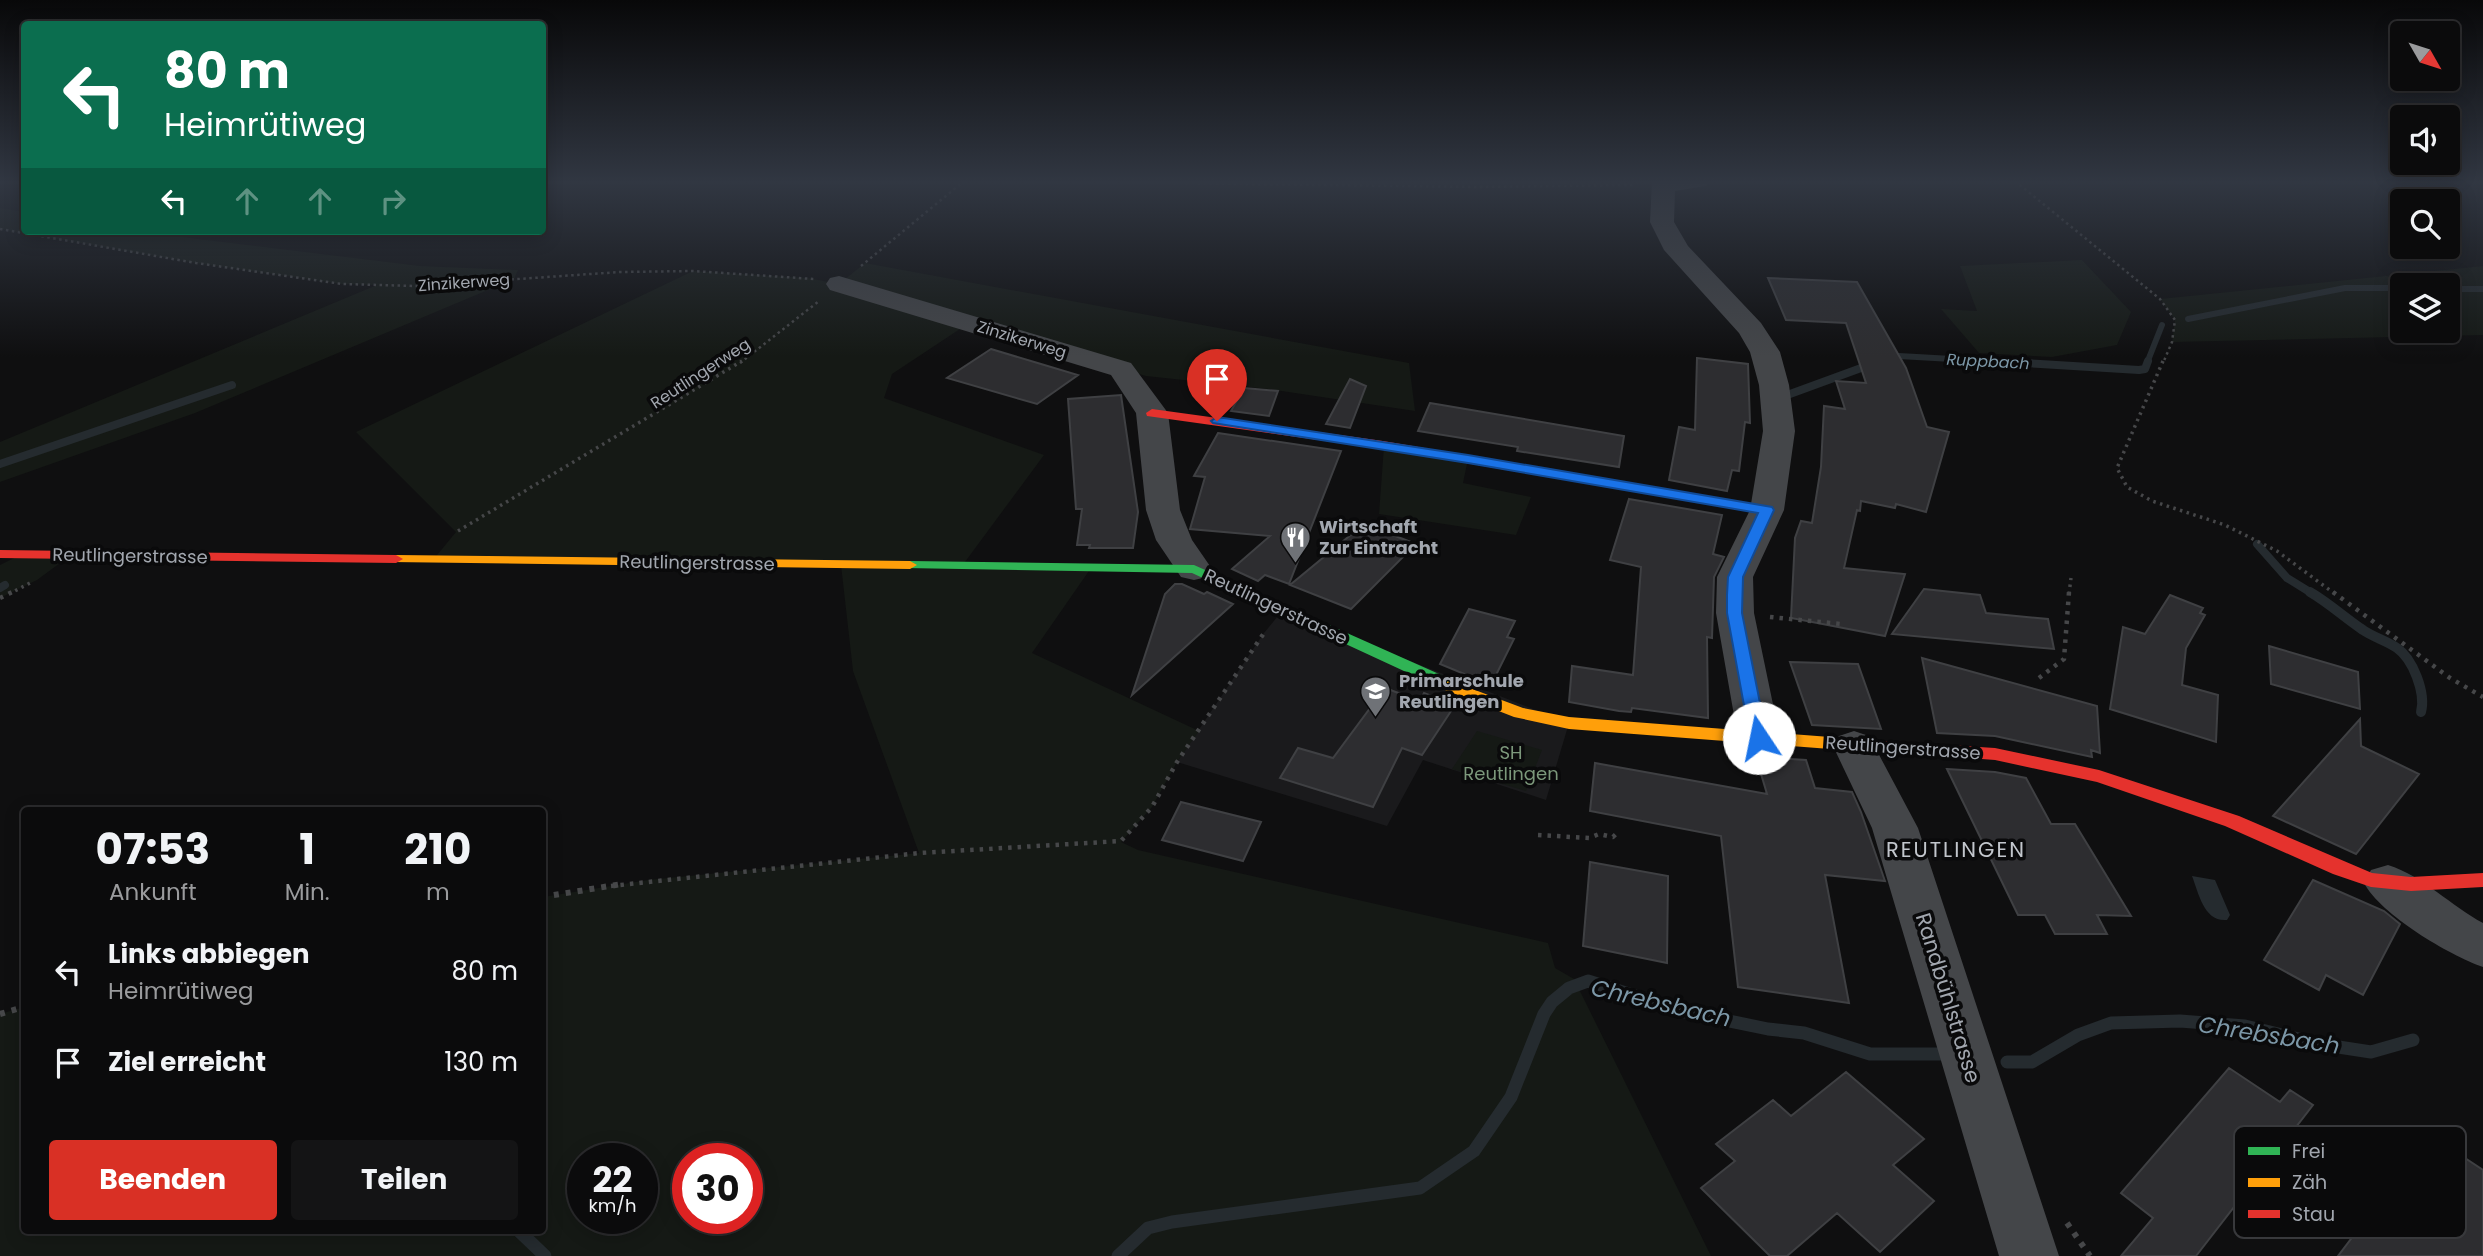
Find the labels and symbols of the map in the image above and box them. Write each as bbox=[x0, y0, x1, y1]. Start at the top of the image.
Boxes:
north arrow bbox=[2390, 21, 2460, 91]
street label: Zinzikerweg bbox=[417, 268, 511, 297]
street label: Zinzikerweg bbox=[974, 315, 1069, 364]
street label: Reutlingerweg bbox=[646, 333, 755, 414]
water label: Ruppbach bbox=[1946, 348, 2030, 375]
pin bbox=[1187, 349, 1247, 421]
place label: Wirtschaft Zur Eintracht bbox=[1319, 514, 1438, 560]
restaurant icon: Wirtschaft Zur Eintracht bbox=[1279, 520, 1313, 564]
street label: Reutlingerstrasse bbox=[52, 542, 208, 569]
street label: Reutlingerstrasse bbox=[619, 549, 775, 576]
street label: Reutlingerstrasse bbox=[1201, 562, 1352, 651]
place label: Primarschule Reutlingen bbox=[1399, 668, 1524, 714]
school or university icon: Primarschule Reutlingen bbox=[1359, 674, 1393, 718]
position arrow bbox=[1722, 701, 1796, 775]
street label: Reutlingerstrasse bbox=[1825, 730, 1981, 765]
park label: SH Reutlingen bbox=[1463, 740, 1559, 786]
district label: REUTLINGEN bbox=[1886, 835, 2026, 864]
street label: Randbühlstrasse bbox=[1909, 909, 1988, 1086]
water label: Chrebsbach bbox=[1588, 971, 1734, 1035]
water label: Chrebsbach bbox=[2196, 1008, 2342, 1062]
legend bbox=[2234, 1126, 2466, 1238]
text: Frei bbox=[2292, 1138, 2325, 1165]
speed limit sign: 30 bbox=[672, 1143, 763, 1234]
text: Zäh bbox=[2292, 1169, 2327, 1196]
text: Stau bbox=[2292, 1201, 2335, 1228]

